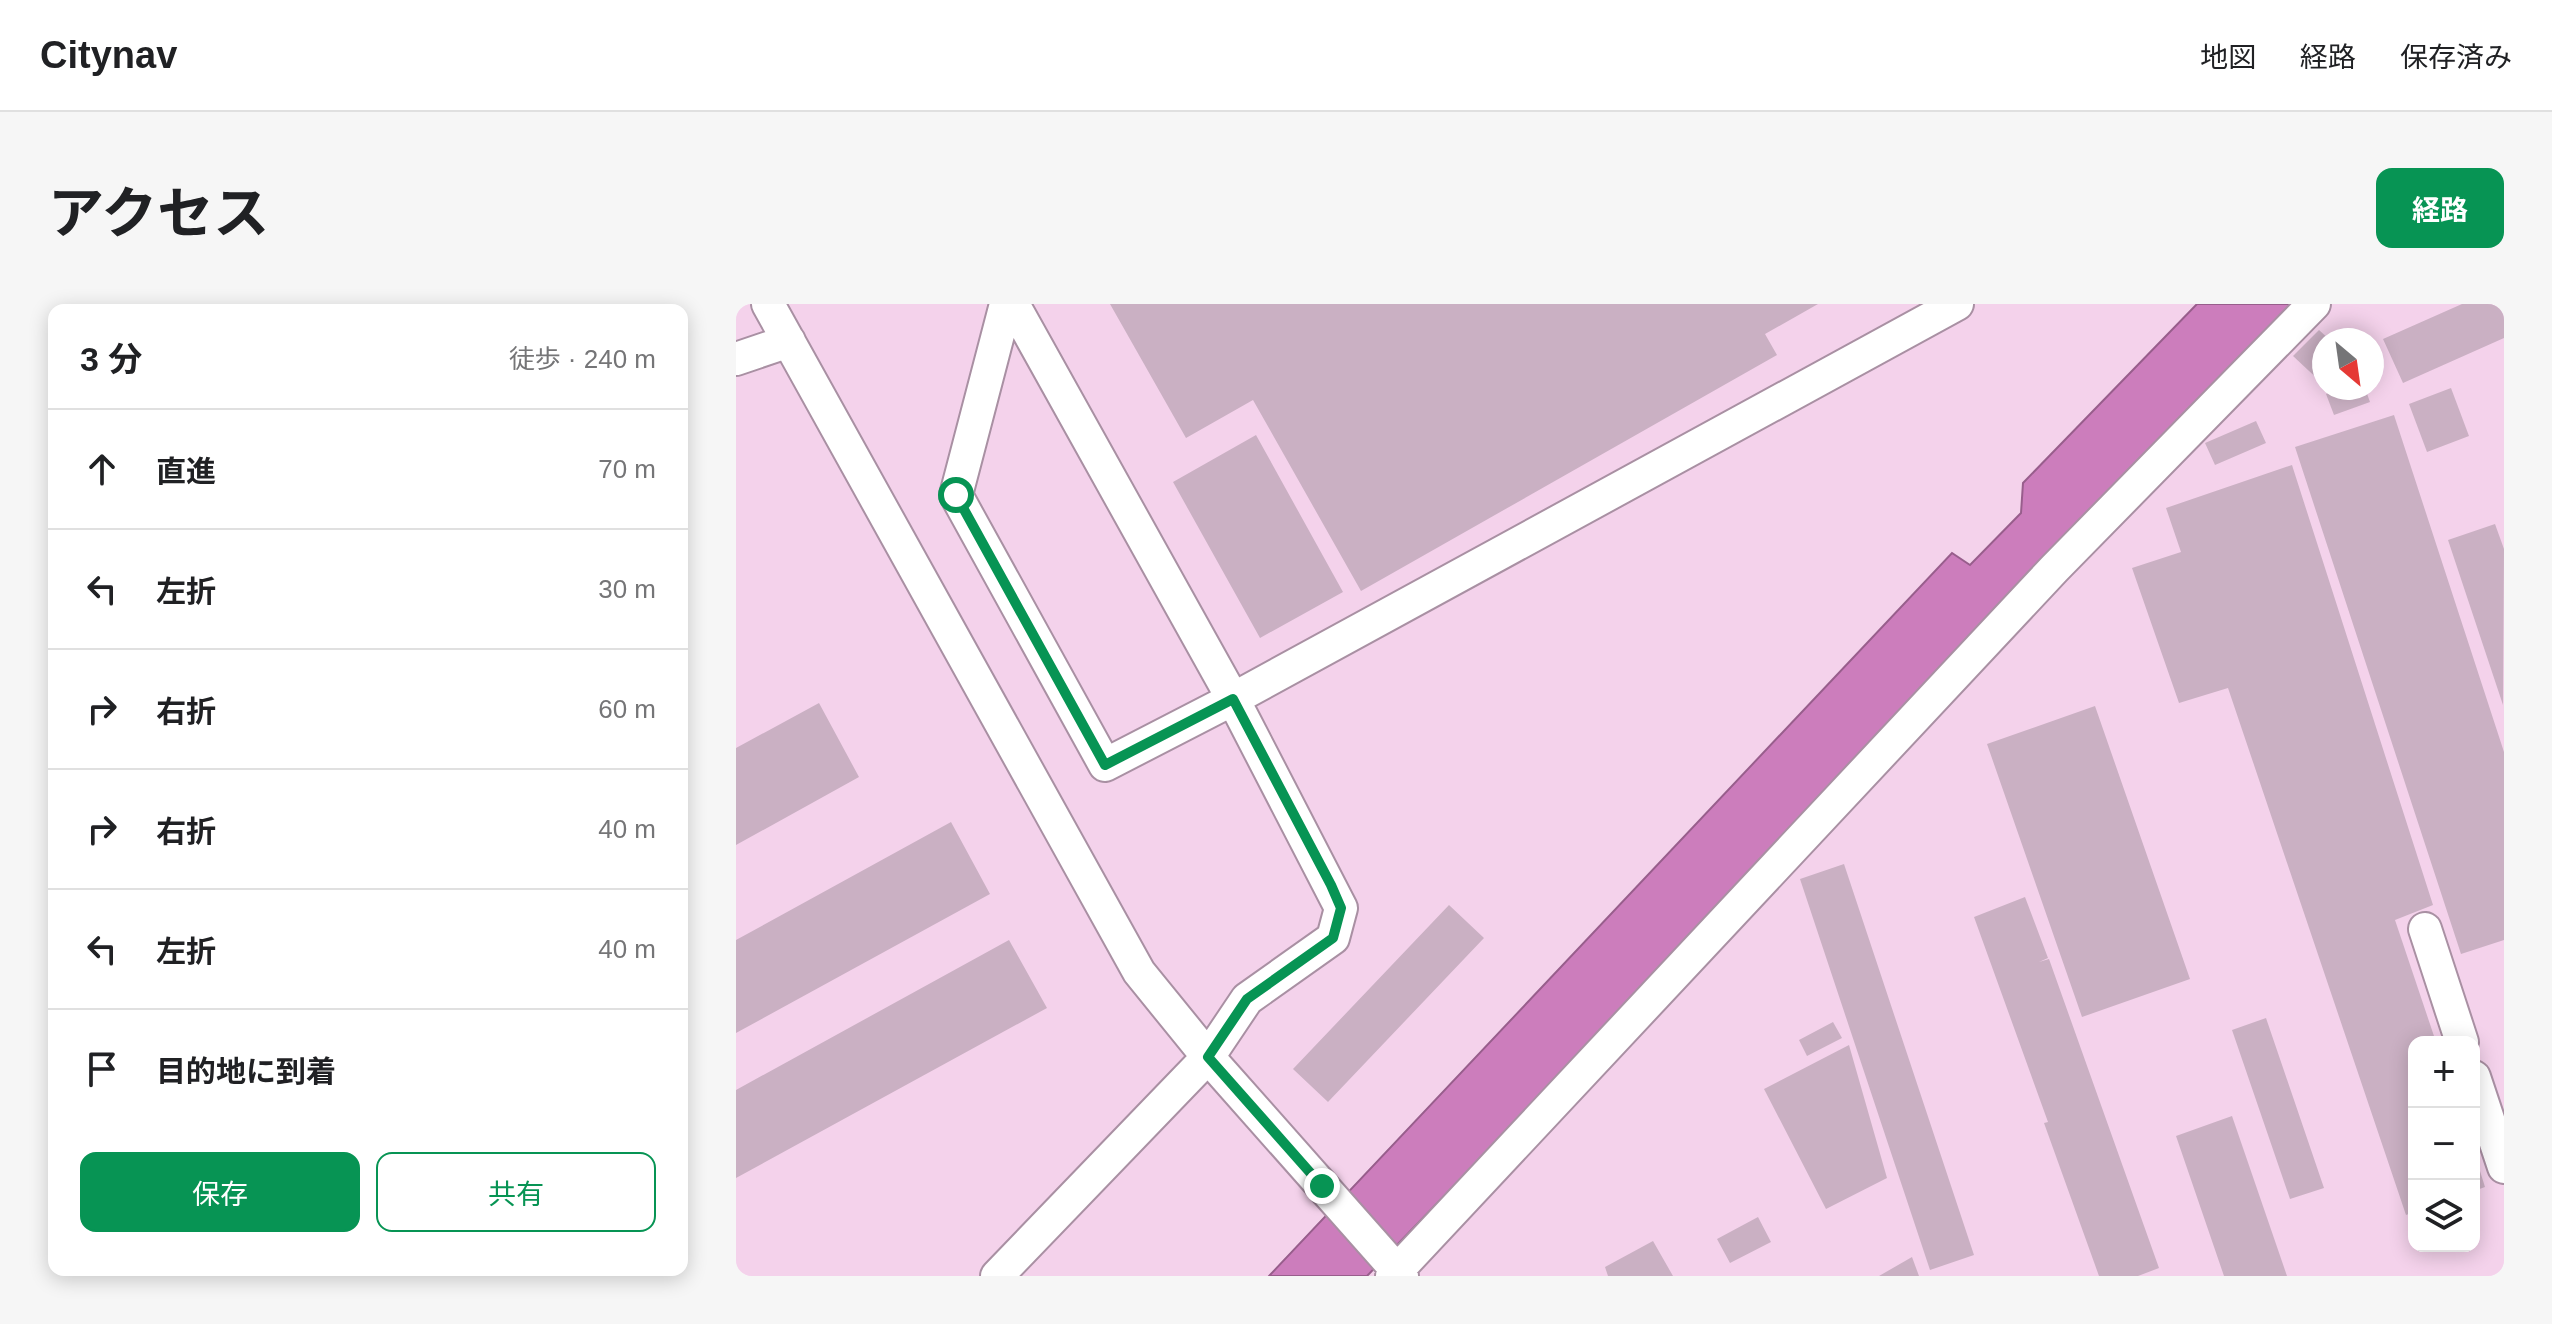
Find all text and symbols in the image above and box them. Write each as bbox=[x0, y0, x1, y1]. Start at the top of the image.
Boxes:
text: Citynav bbox=[40, 34, 177, 76]
text: 地図 bbox=[2200, 42, 2256, 73]
text: 経路 bbox=[2300, 42, 2356, 73]
text: 保存済み bbox=[2400, 42, 2512, 73]
button: 経路 bbox=[2376, 168, 2504, 248]
text: アクセス bbox=[48, 182, 269, 245]
north arrow bbox=[2312, 328, 2384, 400]
text: 3 分 bbox=[80, 340, 142, 378]
text: 徒歩 · 240 m bbox=[509, 344, 656, 374]
icon: ahead bbox=[80, 447, 124, 491]
text: 70 m bbox=[598, 454, 656, 484]
text: 直進 bbox=[156, 455, 216, 488]
route start bbox=[938, 477, 974, 513]
icon: left bbox=[80, 567, 124, 611]
text: 30 m bbox=[598, 574, 656, 604]
text: 左折 bbox=[156, 575, 216, 608]
icon: right bbox=[80, 687, 124, 731]
text: 60 m bbox=[598, 694, 656, 724]
text: 右折 bbox=[156, 695, 216, 728]
icon: right bbox=[80, 807, 124, 851]
text: 40 m bbox=[598, 814, 656, 844]
text: 右折 bbox=[156, 815, 216, 848]
icon: left bbox=[80, 927, 124, 971]
text: 40 m bbox=[598, 934, 656, 964]
text: 左折 bbox=[156, 935, 216, 968]
map controls bbox=[2408, 1036, 2480, 1252]
button: + bbox=[2408, 1036, 2480, 1108]
icon: arrive bbox=[80, 1047, 124, 1091]
text: 目的地に到着 bbox=[156, 1055, 336, 1088]
button: − bbox=[2408, 1108, 2480, 1180]
button: 保存 bbox=[80, 1152, 360, 1232]
button: 共有 bbox=[376, 1152, 656, 1232]
route end bbox=[1304, 1168, 1340, 1204]
button: layers bbox=[2408, 1180, 2480, 1252]

